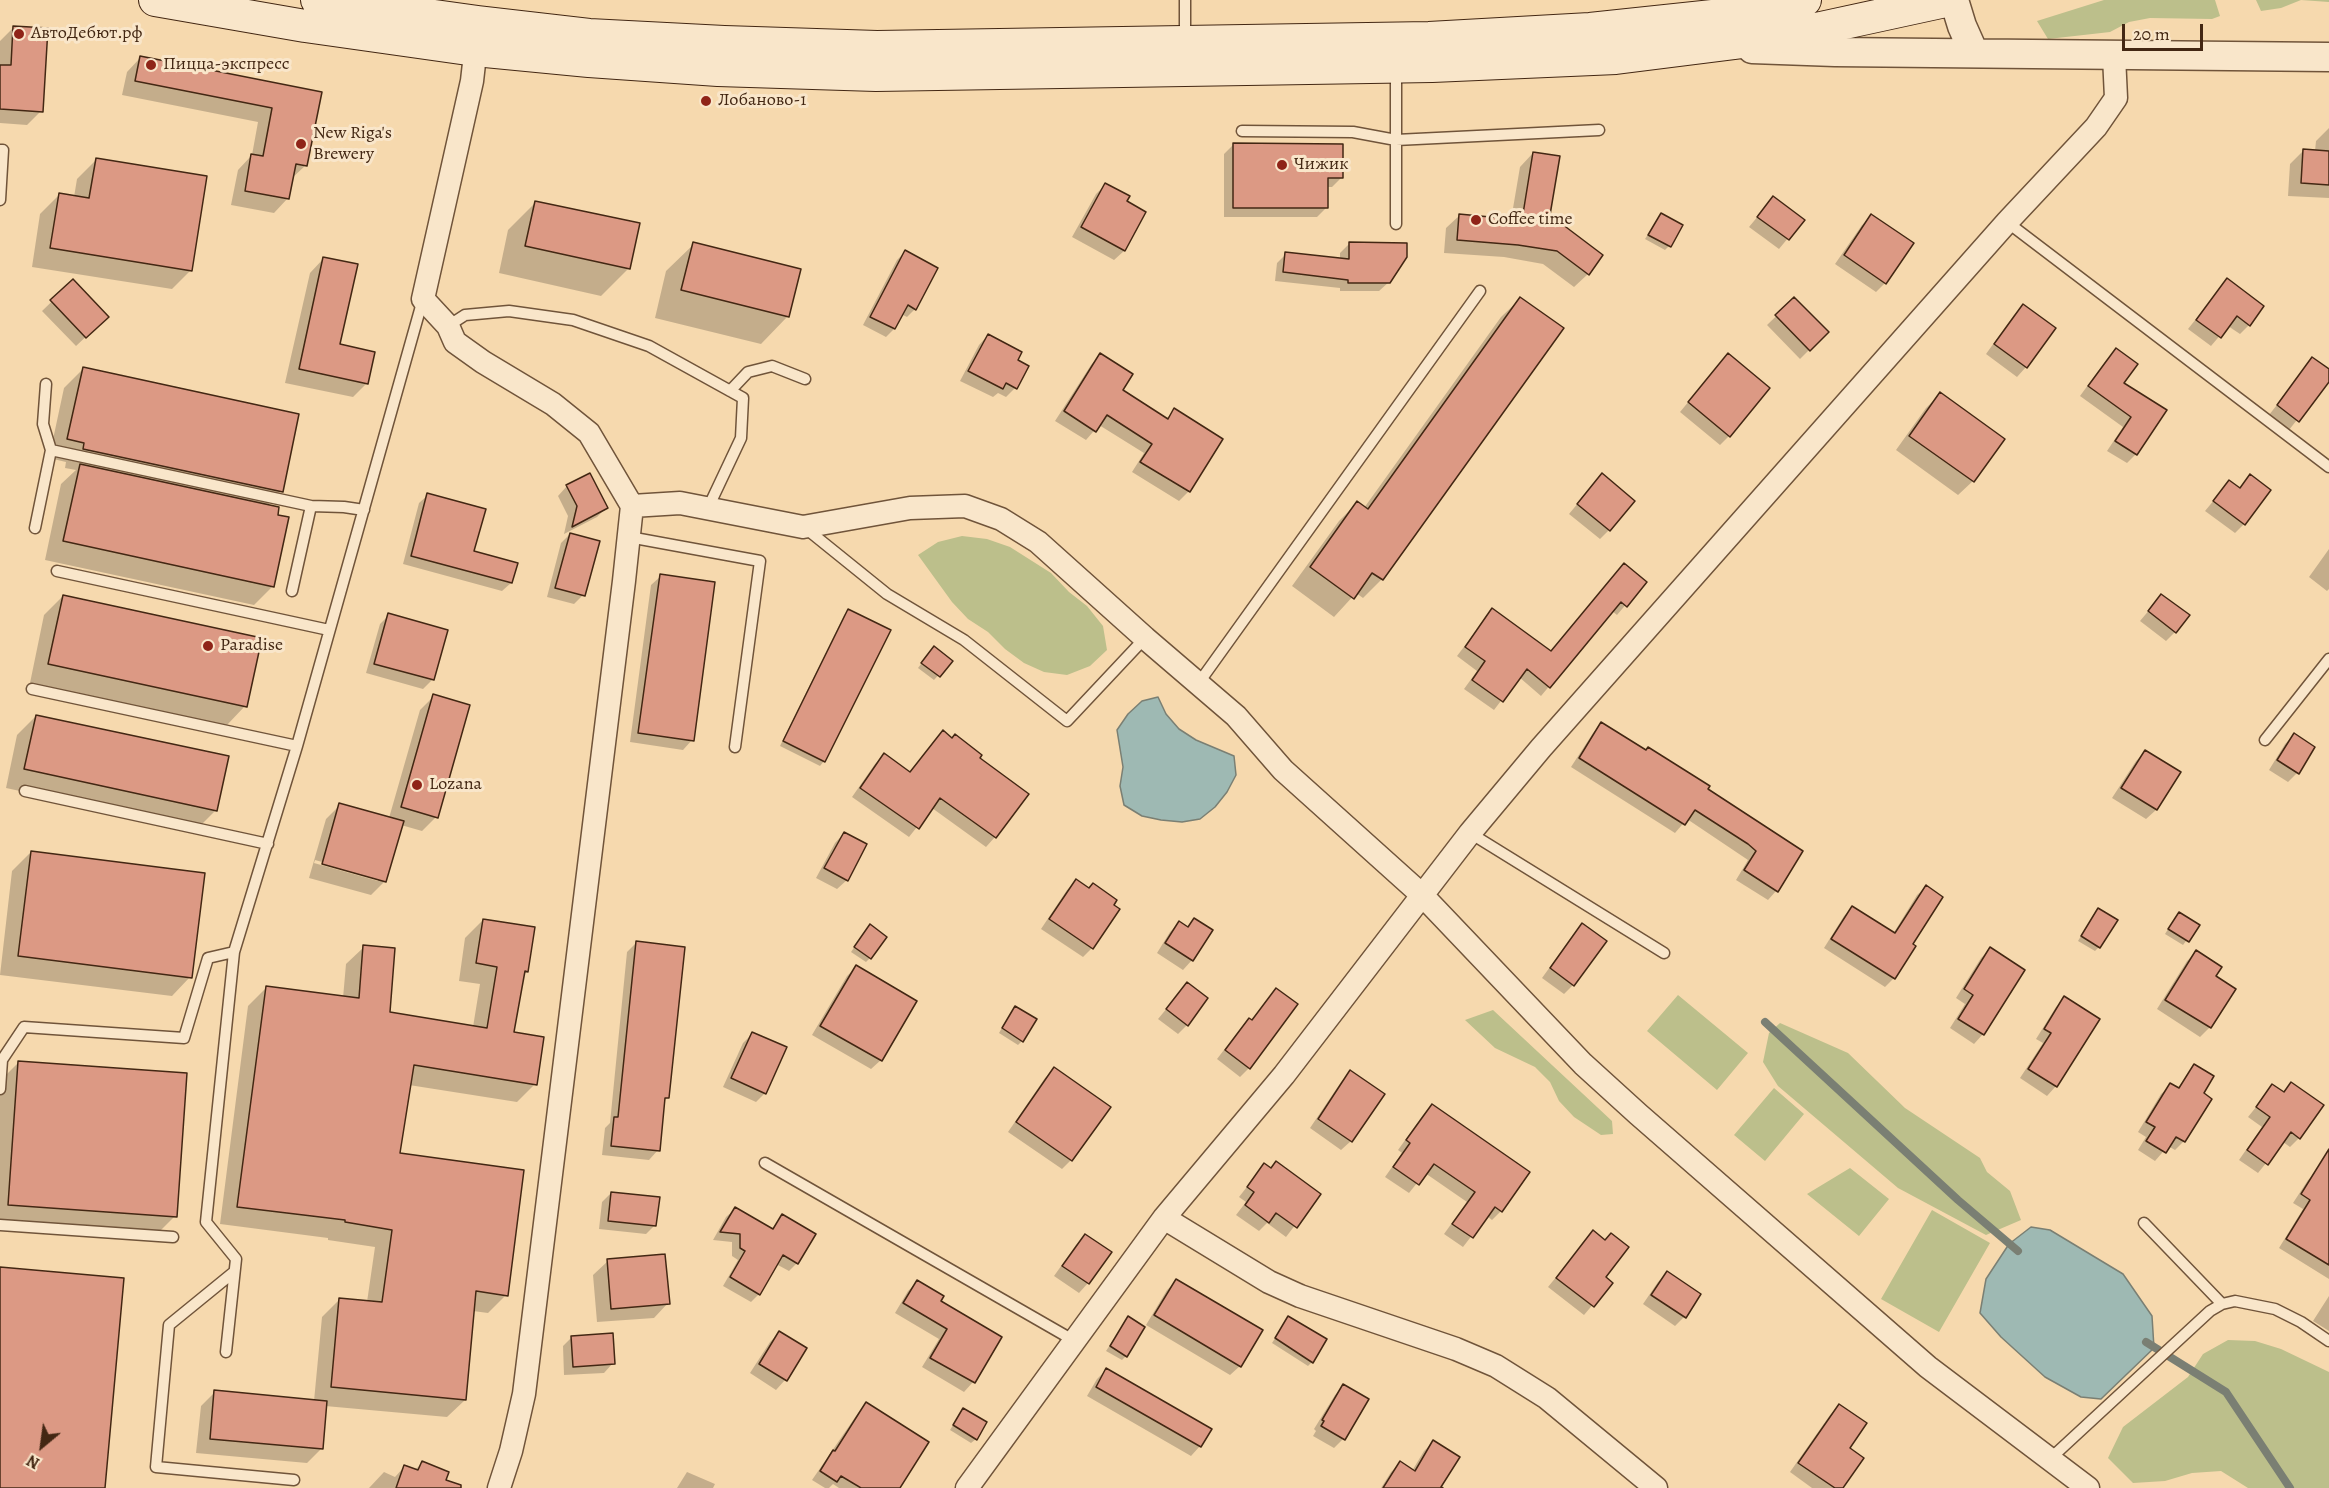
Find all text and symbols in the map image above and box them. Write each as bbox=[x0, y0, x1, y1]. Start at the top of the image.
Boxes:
scale bar bbox=[2125, 12, 2206, 50]
text: 20 m bbox=[2133, 22, 2170, 46]
place label: АвтоДебют.рф bbox=[31, 23, 143, 45]
marker: АвтоДебют.рф bbox=[12, 27, 26, 41]
place label: Пицца-экспресс bbox=[163, 54, 290, 76]
marker: Пицца-экспресс bbox=[144, 58, 158, 72]
place label: Лобаново-1 bbox=[718, 90, 806, 112]
marker: Лобаново-1 bbox=[699, 94, 713, 108]
place label: New Riga's Brewery bbox=[313, 123, 392, 166]
marker: New Riga's Brewery bbox=[294, 137, 308, 151]
place label: Чижик bbox=[1294, 154, 1349, 176]
marker: Чижик bbox=[1275, 158, 1289, 172]
place label: Coffee time bbox=[1488, 209, 1573, 231]
marker: Coffee time bbox=[1469, 213, 1483, 227]
place label: Paradise bbox=[220, 635, 283, 657]
marker: Paradise bbox=[201, 639, 215, 653]
place label: Lozana bbox=[429, 774, 482, 796]
marker: Lozana bbox=[410, 778, 424, 792]
north arrow bbox=[12, 1416, 72, 1476]
text: N bbox=[23, 1449, 44, 1474]

